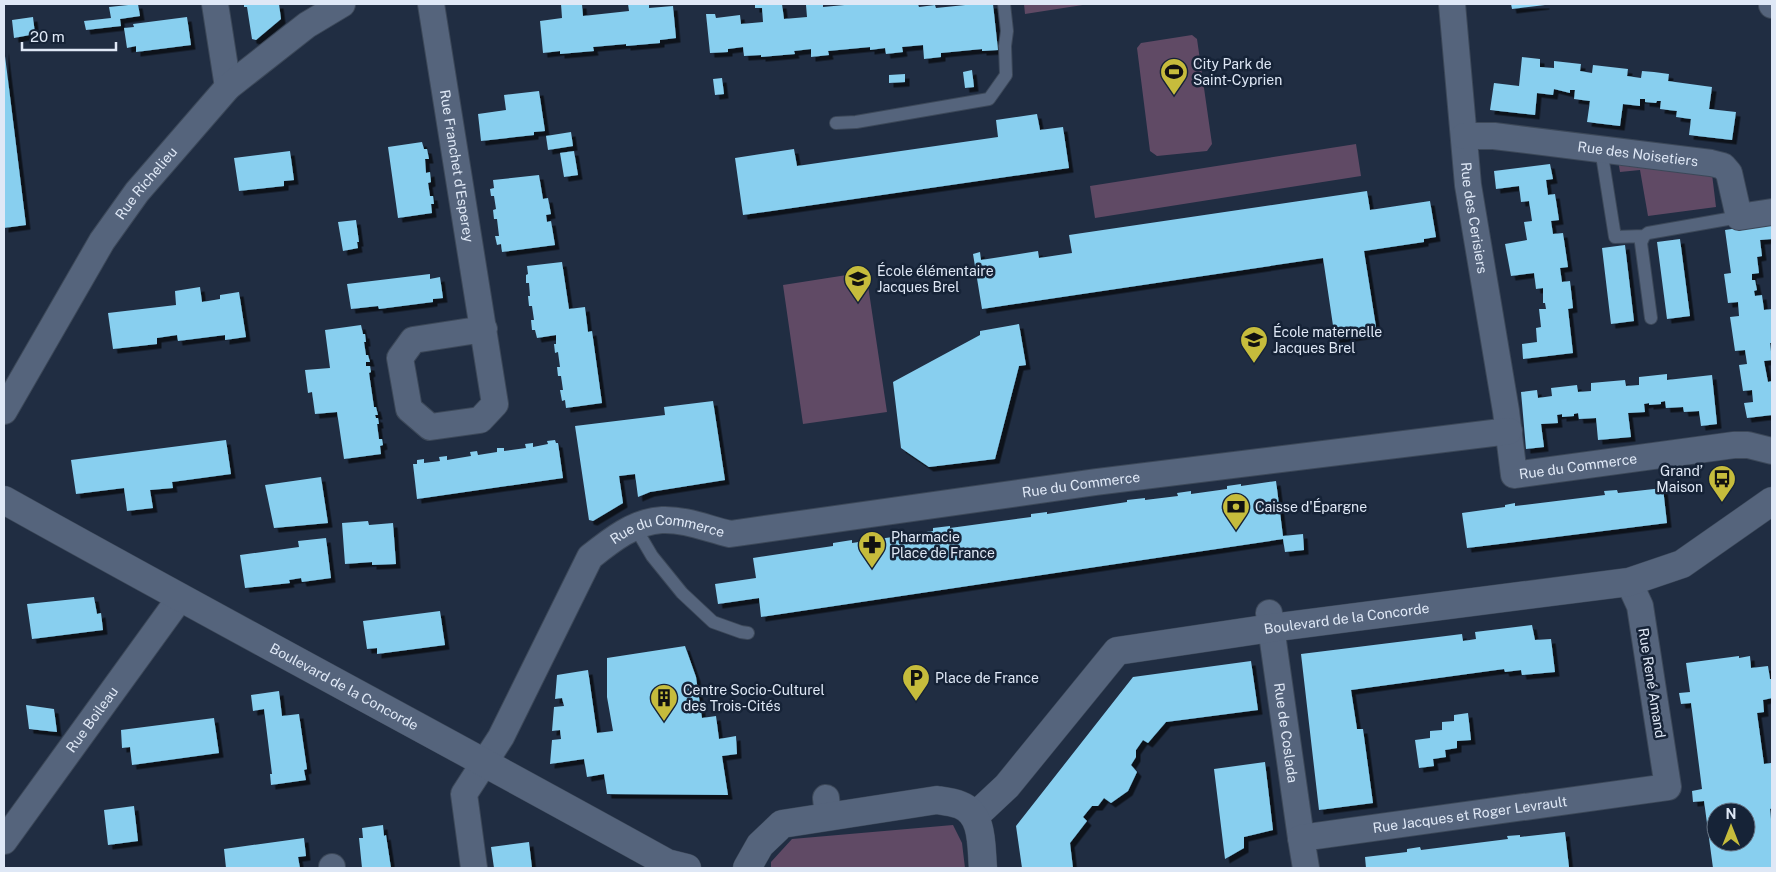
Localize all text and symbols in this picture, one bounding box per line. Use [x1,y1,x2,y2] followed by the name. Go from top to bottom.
[22,20,116,52] scale bar
[30,28,65,45] text: 20 m
[1193,56,1282,88] place label: City Park de Saint-Cyprien
[1159,57,1189,96] sports icon: City Park de Saint-Cyprien
[437,88,477,244] street label: Rue Franchet d'Esperey
[1577,138,1699,169] street label: Rue des Noisetiers
[112,144,180,223] street label: Rue Richelieu
[1458,161,1491,275] street label: Rue des Cerisiers
[877,262,994,295] place label: École élémentaire Jacques Brel
[843,264,873,303] school or university icon: École élémentaire Jacques Brel
[1273,323,1382,356] place label: École maternelle Jacques Brel
[1239,325,1269,364] school or university icon: École maternelle Jacques Brel
[1518,450,1638,482] street label: Rue du Commerce
[1656,463,1703,495] place label: Grand’ Maison
[1707,464,1737,503] bus stop icon: Grand’ Maison
[1021,469,1141,500] street label: Rue du Commerce
[1221,492,1251,531] bank icon: Caisse d'Épargne
[1255,498,1367,515] place label: Caisse d'Épargne
[607,512,727,547] street label: Rue du Commerce
[891,529,995,561] place label: Pharmacie Place de France
[857,530,887,569] pharmacy icon: Pharmacie Place de France
[1263,600,1430,637] street label: Boulevard de la Concorde
[1635,627,1669,739] street label: Rue René Amand
[267,640,421,733] street label: Boulevard de la Concorde
[901,663,931,702] parking icon: Place de France
[935,670,1039,686] place label: Place de France
[683,682,825,714] place label: Centre Socio-Culturel des Trois-Cités
[1271,682,1301,784] street label: Rue de Coslada
[649,683,679,722] building icon: Centre Socio-Culturel des Trois-Cités
[63,684,121,756] street label: Rue Boileau
[1372,793,1568,836] street label: Rue Jacques et Roger Levrault
[1706,802,1756,852] north arrow
[1726,806,1736,822] text: N

